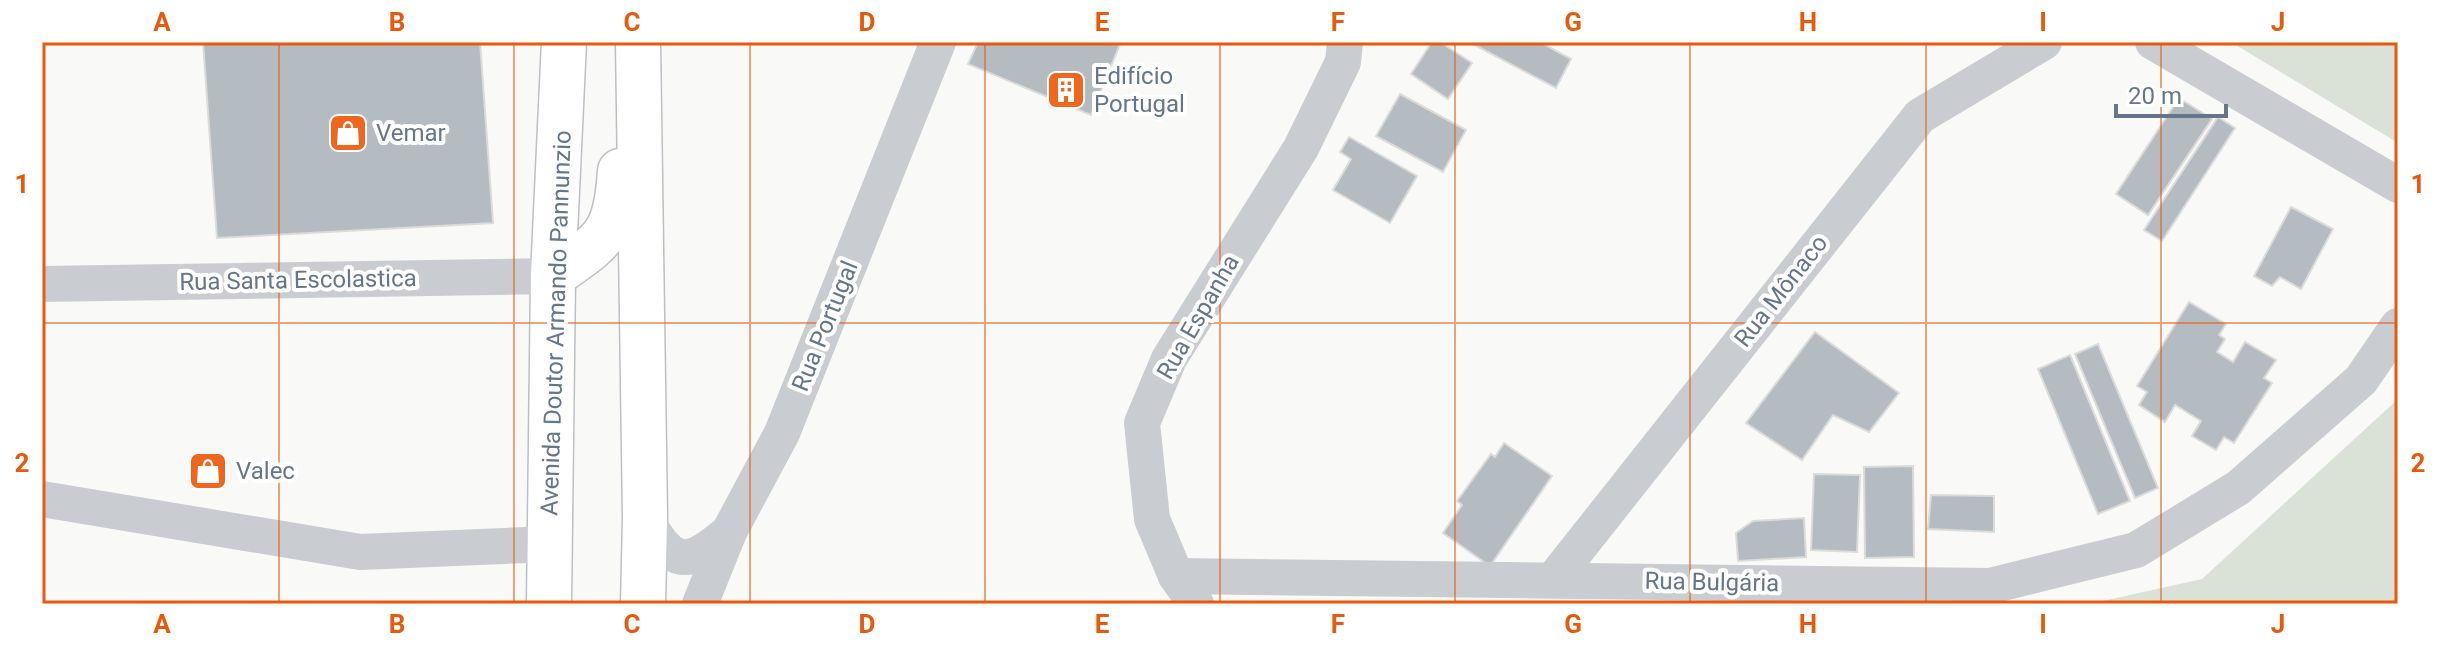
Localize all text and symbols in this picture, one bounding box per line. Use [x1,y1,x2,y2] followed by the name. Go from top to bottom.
[153,7,171,37] text: A
[389,7,405,37] text: B
[623,7,641,37] text: C
[859,7,875,37] text: D
[1095,7,1110,37] text: E
[1331,7,1345,37] text: F
[1564,7,1582,37] text: G
[1799,7,1817,37] text: H
[2039,7,2047,37] text: I
[2271,7,2285,37] text: J
[1094,62,1185,118] place label: Edifício Portugal
[2116,68,2226,118] scale bar
[1045,69,1087,111] building icon: Edifício Portugal
[2128,82,2182,110] text: 20 m
[327,112,369,154] shop icon: Vemar
[376,119,446,147] place label: Vemar
[535,130,577,516] street label: Avenida Doutor Armando Pannunzio
[15,169,29,199] text: 1
[2411,169,2425,199] text: 1
[1729,229,1833,353] street label: Rua Mônaco
[1151,250,1245,384] street label: Rua Espanha
[786,257,864,395] street label: Rua Portugal
[179,264,417,296] street label: Rua Santa Escolastica
[15,448,29,478] text: 2
[2411,448,2425,478] text: 2
[187,450,229,492] shop icon: Valec
[236,457,295,485] place label: Valec
[1644,567,1780,597] street label: Rua Bulgária
[153,609,171,639] text: A
[389,609,405,639] text: B
[623,609,641,639] text: C
[859,609,875,639] text: D
[1095,609,1110,639] text: E
[1331,609,1345,639] text: F
[1564,609,1582,639] text: G
[1799,609,1817,639] text: H
[2039,609,2047,639] text: I
[2271,609,2285,639] text: J

